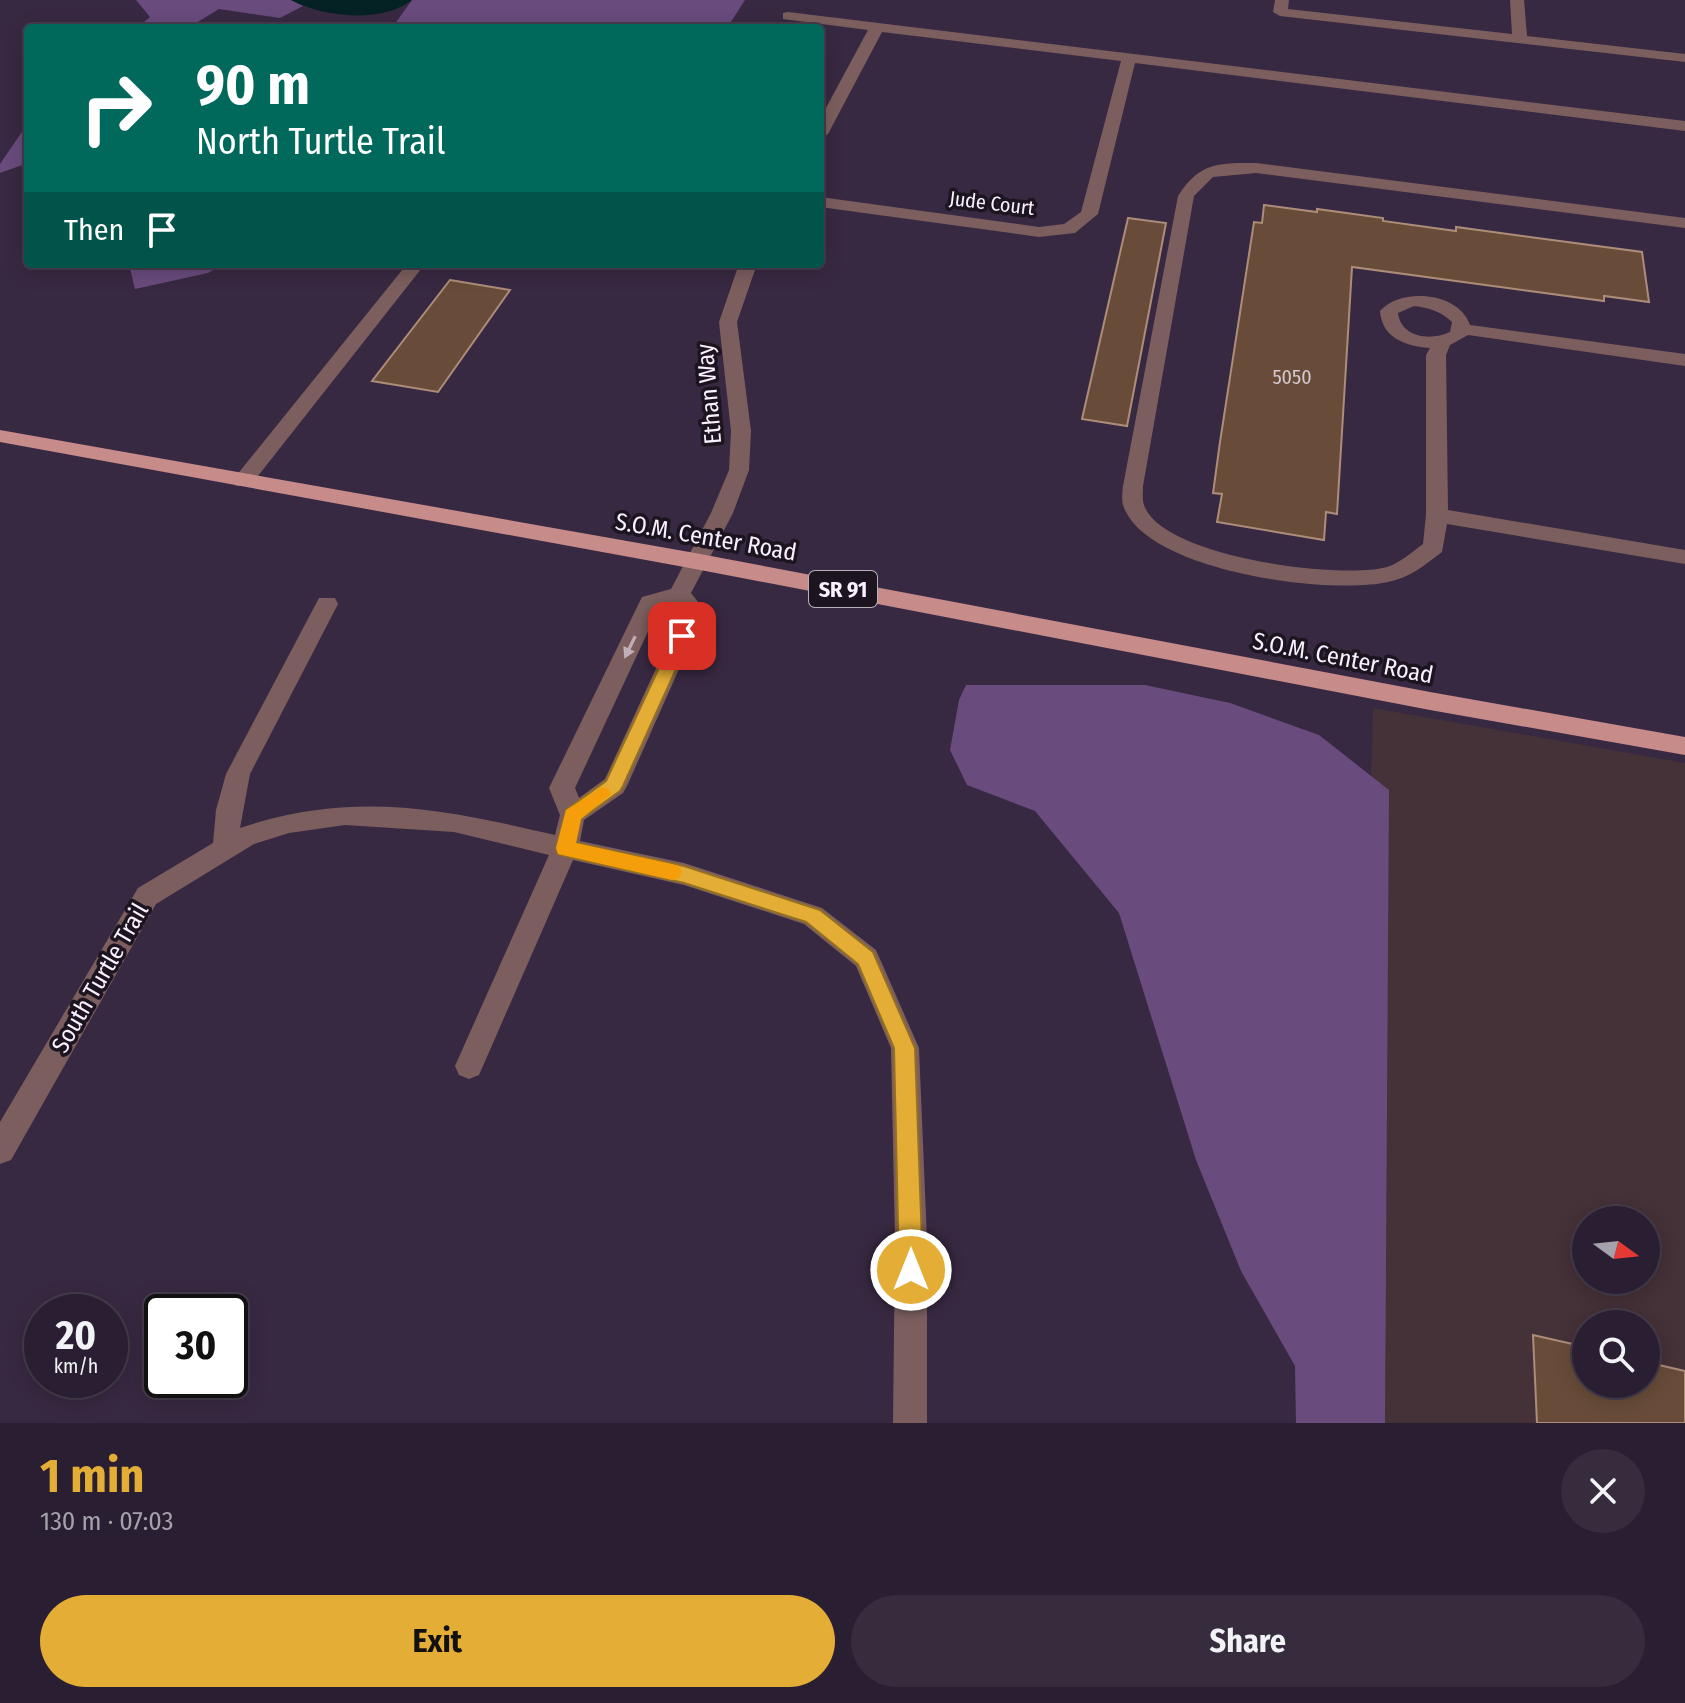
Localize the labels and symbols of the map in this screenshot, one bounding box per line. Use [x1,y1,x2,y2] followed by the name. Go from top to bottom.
[948,186,1036,220] street label: Jude Court
[691,342,727,445] street label: Ethan Way
[1272,365,1312,389] house number: 5050
[613,507,799,567] street label: S.O.M. Center Road
[809,571,877,607] road number: SR 91
[648,602,716,670] pin
[1250,627,1436,689] street label: S.O.M. Center Road
[623,635,637,658] one-way arrow
[46,898,154,1058] street label: South Turtle Trail
[1572,1206,1660,1294] north arrow
[869,1228,953,1312] position arrow
[144,1294,248,1398] speed limit sign: 30

